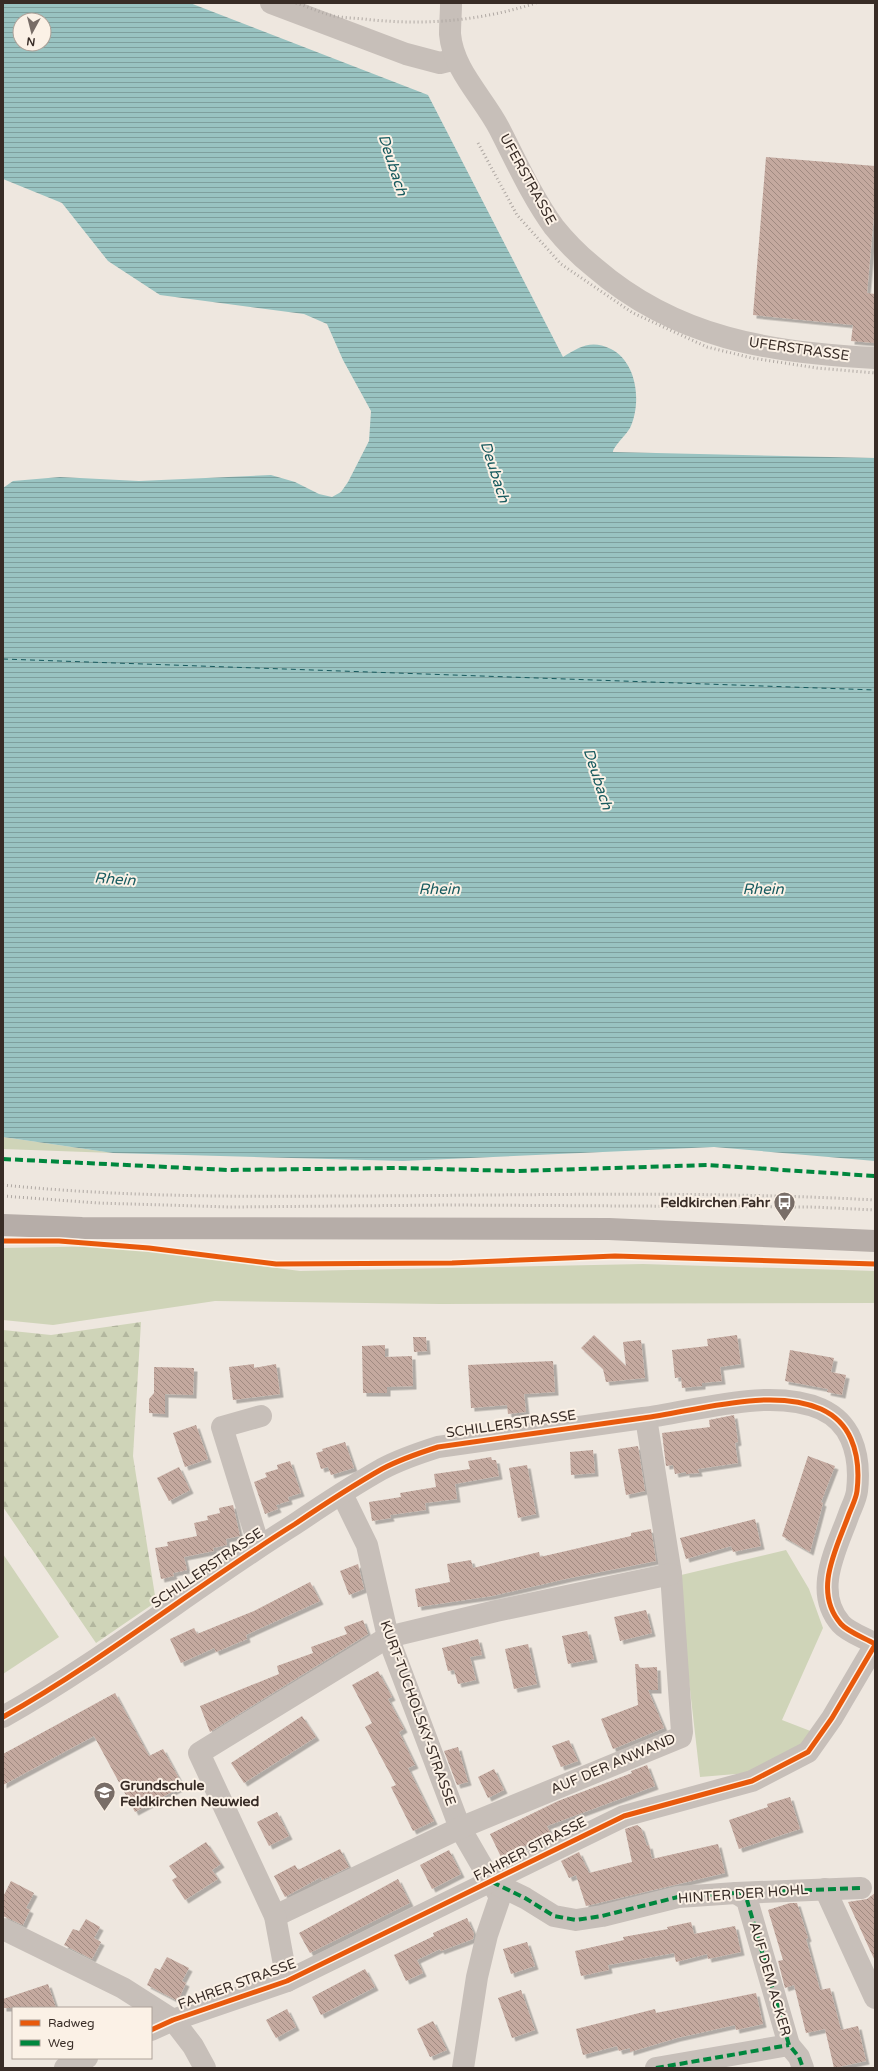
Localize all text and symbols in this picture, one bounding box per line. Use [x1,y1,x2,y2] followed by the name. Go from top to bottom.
[12,12,52,52] north arrow
[26,34,36,48] text: N
[496,131,560,227] street label: UFERSTRASSE
[375,132,412,199] water label: Deubach
[748,334,850,364] street label: UFERSTRASSE
[477,439,514,506] water label: Deubach
[580,746,617,813] water label: Deubach
[94,869,137,889] water label: Rhein
[418,880,460,898] water label: Rhein
[742,880,784,898] water label: Rhein
[772,1189,798,1222] bus stop icon: Feldkirchen Fahr
[660,1194,771,1211] place label: Feldkirchen Fahr
[445,1406,577,1442] street label: SCHILLERSTRASSE
[148,1524,266,1612] street label: SCHILLERSTRASSE
[376,1618,460,1808] street label: KURT-TUCHOLSKY-STRASSE
[548,1730,678,1798] street label: AUF DER ANWAND
[120,1777,260,1810] place label: Grundschule Feldkirchen Neuwied
[92,1780,118,1813] school or university icon: Grundschule Feldkirchen Neuwied
[471,1813,589,1885] street label: FAHRER STRASSE
[677,1881,809,1907] street label: HINTER DER HOHL
[746,1920,794,2038] street label: AUF DEM ACKER
[176,1955,298,2013] street label: FAHRER STRASSE
[12,2007,152,2059] legend
[48,2016,95,2030] text: Radweg
[48,2036,74,2050] text: Weg

